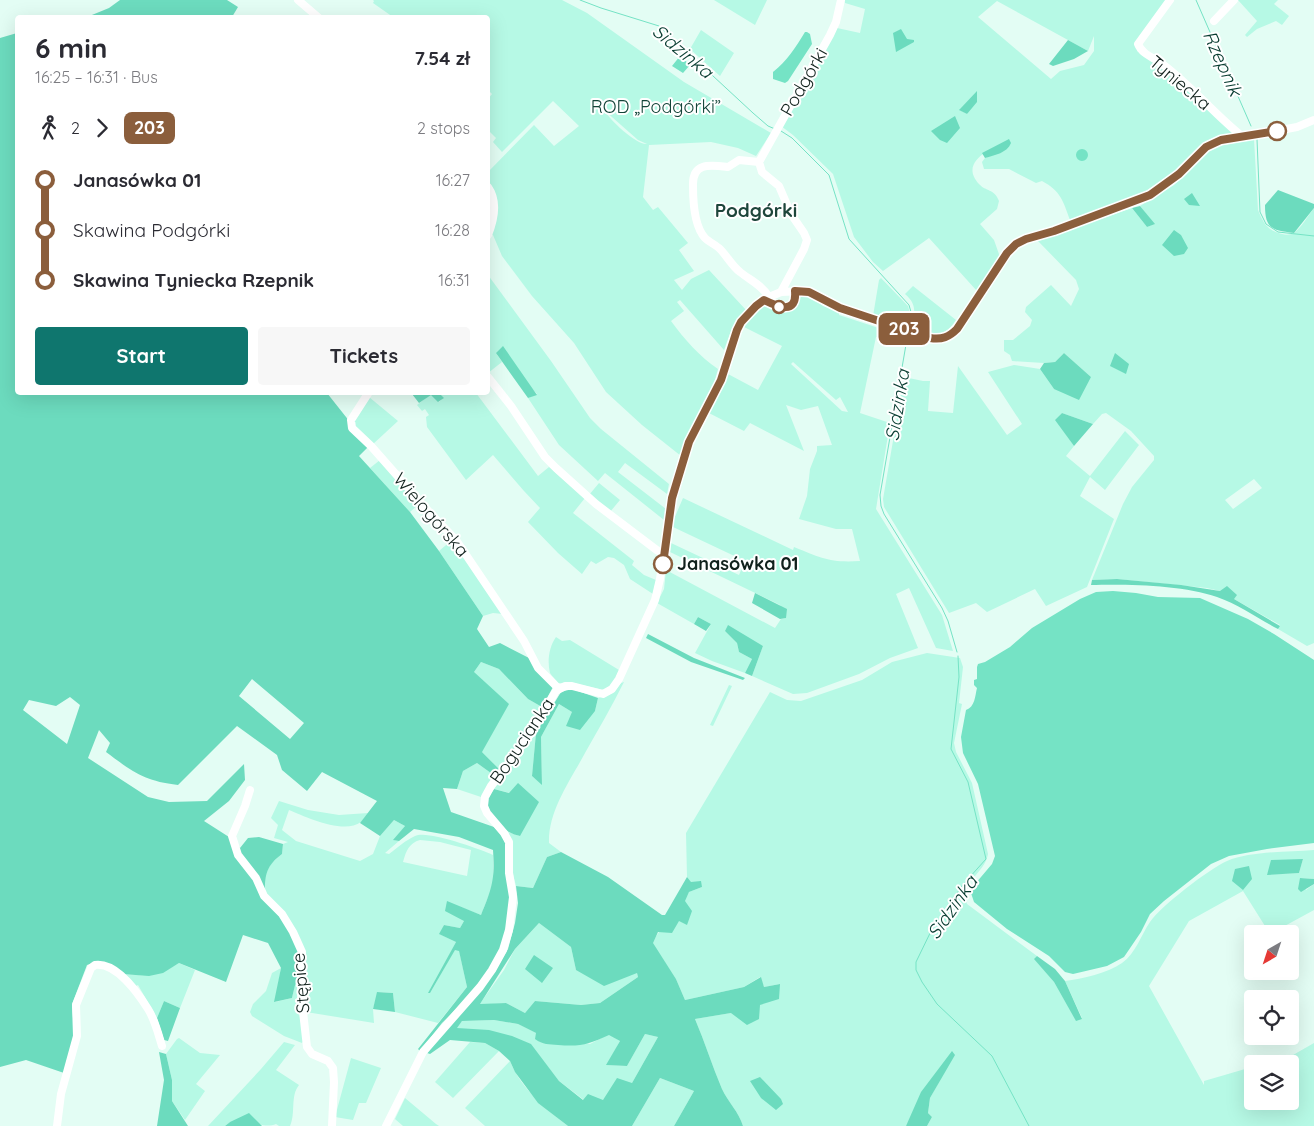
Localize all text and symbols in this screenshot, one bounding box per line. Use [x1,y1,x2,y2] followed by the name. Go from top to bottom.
[648,19,719,84] water label: Sidzinka
[1198,27,1249,101] water label: Rzepnik
[35,30,107,65] text: 6 min
[775,44,832,120] street label: Podgórki
[414,46,470,70] text: 7.54 zł
[1145,50,1216,115] street label: Tyniecka
[35,67,158,87] text: 16:25 – 16:31 · Bus
[591,95,721,118] park label: ROD „Podgórki”
[35,114,63,142] icon: walk
[88,114,116,142] icon: forward
[134,116,165,139] text: 203
[71,118,80,138] text: 2
[417,118,470,138] text: 2 stops
[1267,121,1287,141] unlabelled marker
[73,168,201,192] text: Janasówka 01
[436,170,470,190] text: 16:27
[715,198,797,222] district label: Podgórki
[73,218,230,242] text: Skawina Podgórki
[435,220,470,240] text: 16:28
[73,268,314,292] text: Skawina Tyniecka Rzepnik
[438,270,470,290] text: 16:31
[772,300,786,314] unlabelled marker
[875,313,933,345] line badge: 203
[889,317,919,340] text: 203
[35,327,248,385] button: Start
[258,327,470,385] button: Tickets
[880,366,915,442] water label: Sidzinka
[389,468,474,562] street label: Wielogórska
[677,552,799,575] place label: Janasówka 01
[653,554,673,574] marker: Janasówka 01
[484,693,559,788] street label: Bogucianka
[922,869,983,943] water label: Sidzinka
[1244,925,1299,980] north arrow
[1244,925,1299,1110] map controls
[286,952,315,1014] street label: Stępice
[1244,990,1299,1045] button: locate
[1244,1055,1299,1110] button: layers

